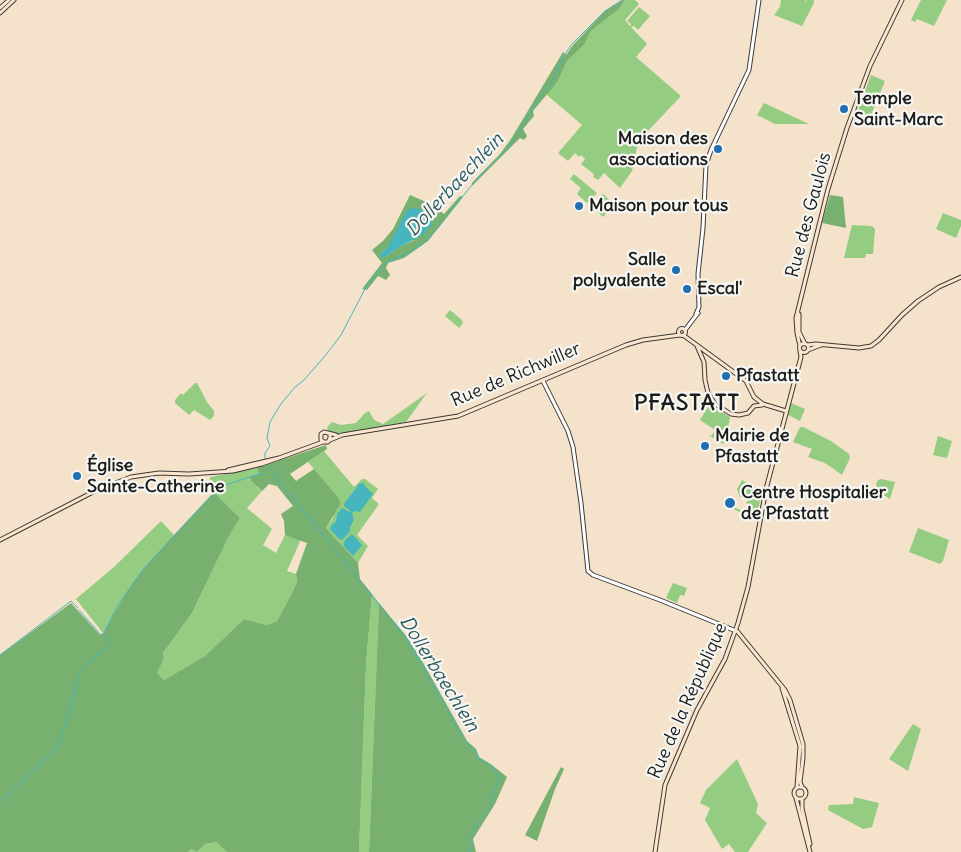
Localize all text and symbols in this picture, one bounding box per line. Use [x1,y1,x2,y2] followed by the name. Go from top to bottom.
[854,88,943,130] place label: Temple Saint-Marc
[838,103,850,115] marker: Temple Saint-Marc
[609,128,708,170] place label: Maison des associations
[401,129,509,241] water label: Dollerbaechlein
[712,143,724,155] marker: Maison des associations
[782,150,836,280] street label: Rue des Gaulois
[589,195,728,217] place label: Maison pour tous
[573,200,585,212] marker: Maison pour tous
[573,249,666,292] place label: Salle polyvalente
[670,264,682,276] marker: Salle polyvalente
[697,278,743,300] place label: Escal'
[681,283,693,295] marker: Escal'
[448,338,584,412] street label: Rue de Richwiller
[736,365,799,387] place label: Pfastatt
[720,370,732,382] marker: Pfastatt
[633,391,741,417] district label: PFASTATT
[715,425,789,468] place label: Mairie de Pfastatt
[699,440,711,452] marker: Mairie de Pfastatt
[87,455,224,498] place label: Église Sainte-Catherine
[71,470,83,482] marker: Église Sainte-Catherine
[741,482,886,524] place label: Centre Hospitalier de Pfastatt
[723,496,737,510] marker: Centre Hospitalier de Pfastatt
[394,612,484,736] water label: Dollerbaechlein
[644,620,732,782] street label: Rue de la République

